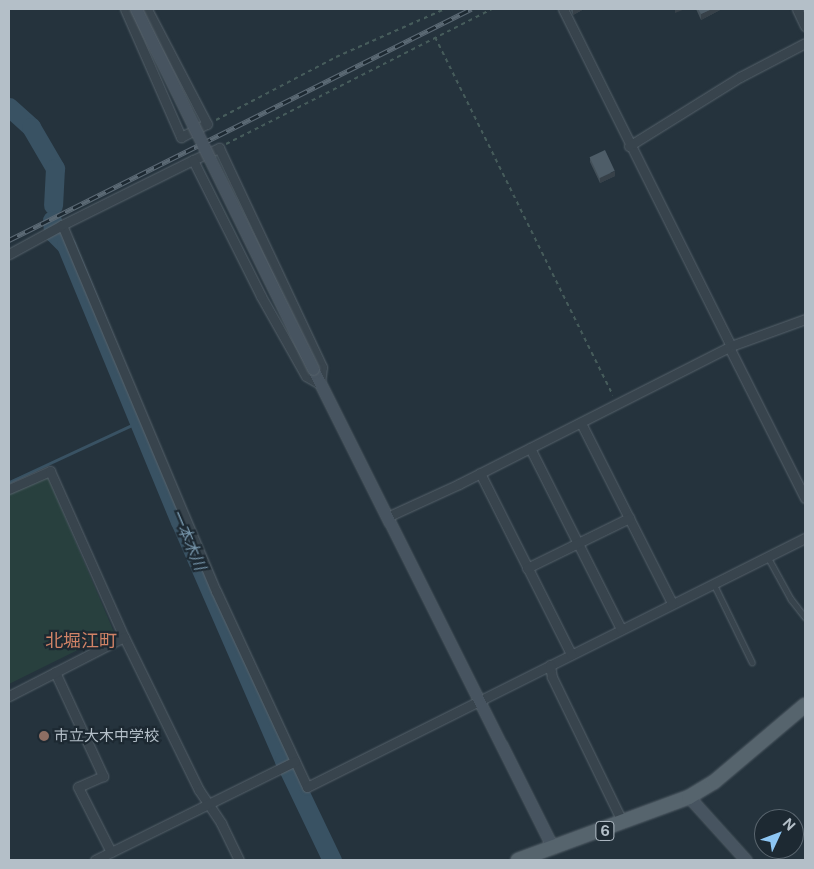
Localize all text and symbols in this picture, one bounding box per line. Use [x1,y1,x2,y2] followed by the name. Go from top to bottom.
[167,507,209,573] water label: 一本木川
[45,630,117,652] district label: 北堀江町
[54,727,159,745] place label: 市立大木中学校
[38,730,50,742] marker: 市立大木中学校
[754,809,804,859] north arrow
[780,815,799,834] text: N
[595,819,615,842] road number: 6

